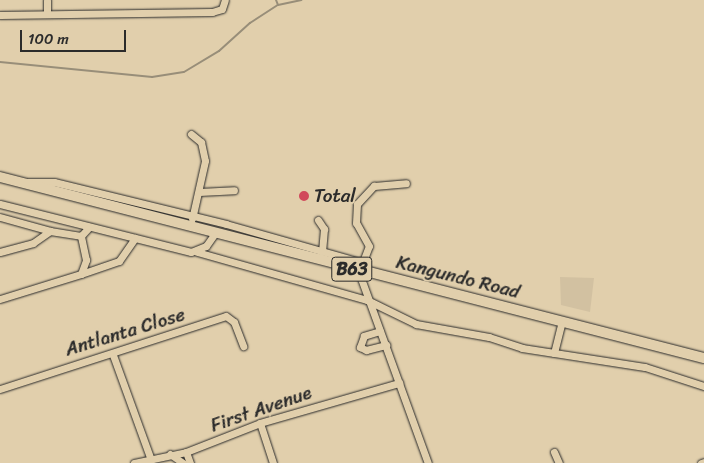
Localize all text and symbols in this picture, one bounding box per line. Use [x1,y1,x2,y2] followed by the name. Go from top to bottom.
[22,20,129,52] scale bar
[28,26,69,52] text: 100 m
[314,185,356,207] place label: Total
[298,190,310,202] marker: Total
[394,251,522,303] street label: Kangundo Road
[331,253,373,284] road number: B63
[62,303,188,361] street label: Antlanta Close
[207,381,315,437] street label: First Avenue

